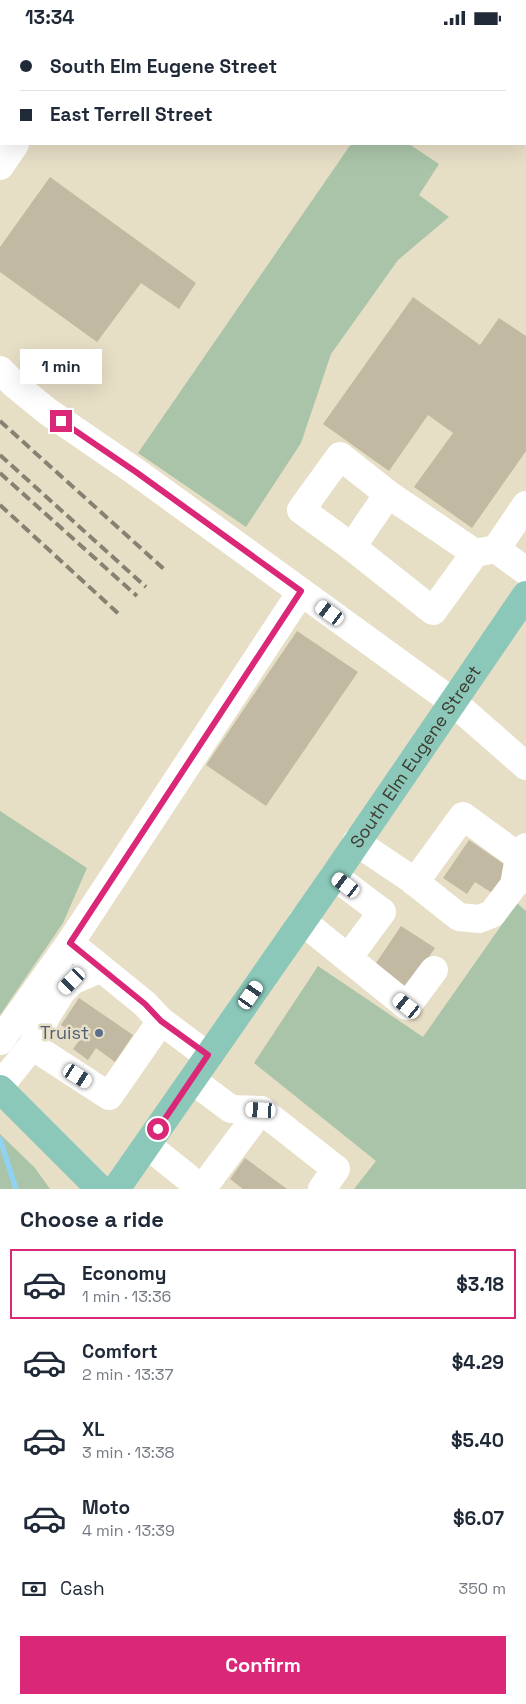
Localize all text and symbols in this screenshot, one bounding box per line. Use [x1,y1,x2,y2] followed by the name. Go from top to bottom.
[25,5,74,30] text: 13:34
[50,54,277,79] text: South Elm Eugene Street
[50,102,213,127] text: East Terrell Street
[20,349,102,383] callout: 1 min
[41,356,81,377] text: 1 min
[50,410,72,432] route end
[313,598,346,628] car
[345,660,486,852] street label: South Elm Eugene Street
[329,870,362,900] car
[56,965,87,997] car
[236,978,265,1012] car
[390,991,423,1021] car
[40,1021,89,1044] place label: Truist
[93,1027,105,1039] marker: Truist
[61,1062,94,1090] car
[245,1102,276,1118] car
[147,1118,169,1140] route start
[20,1205,164,1233] text: Choose a ride
[82,1261,166,1286] text: Economy
[22,1262,67,1307] icon: car
[456,1272,504,1297] text: $3.18
[82,1286,171,1307] text: 1 min · 13:36
[82,1339,158,1364] text: Comfort
[22,1340,67,1385] icon: car
[452,1350,504,1375] text: $4.29
[82,1364,174,1385] text: 2 min · 13:37
[82,1417,105,1442] text: XL
[22,1418,67,1463] icon: car
[451,1428,504,1453] text: $5.40
[82,1442,175,1463] text: 3 min · 13:38
[82,1495,130,1520] text: Moto
[22,1496,67,1541] icon: car
[453,1506,504,1531] text: $6.07
[82,1520,175,1541] text: 4 min · 13:39
[20,1575,48,1603] icon: cash
[60,1576,105,1601] text: Cash
[459,1578,506,1599] text: 350 m
[20,1636,506,1694] button: Confirm

